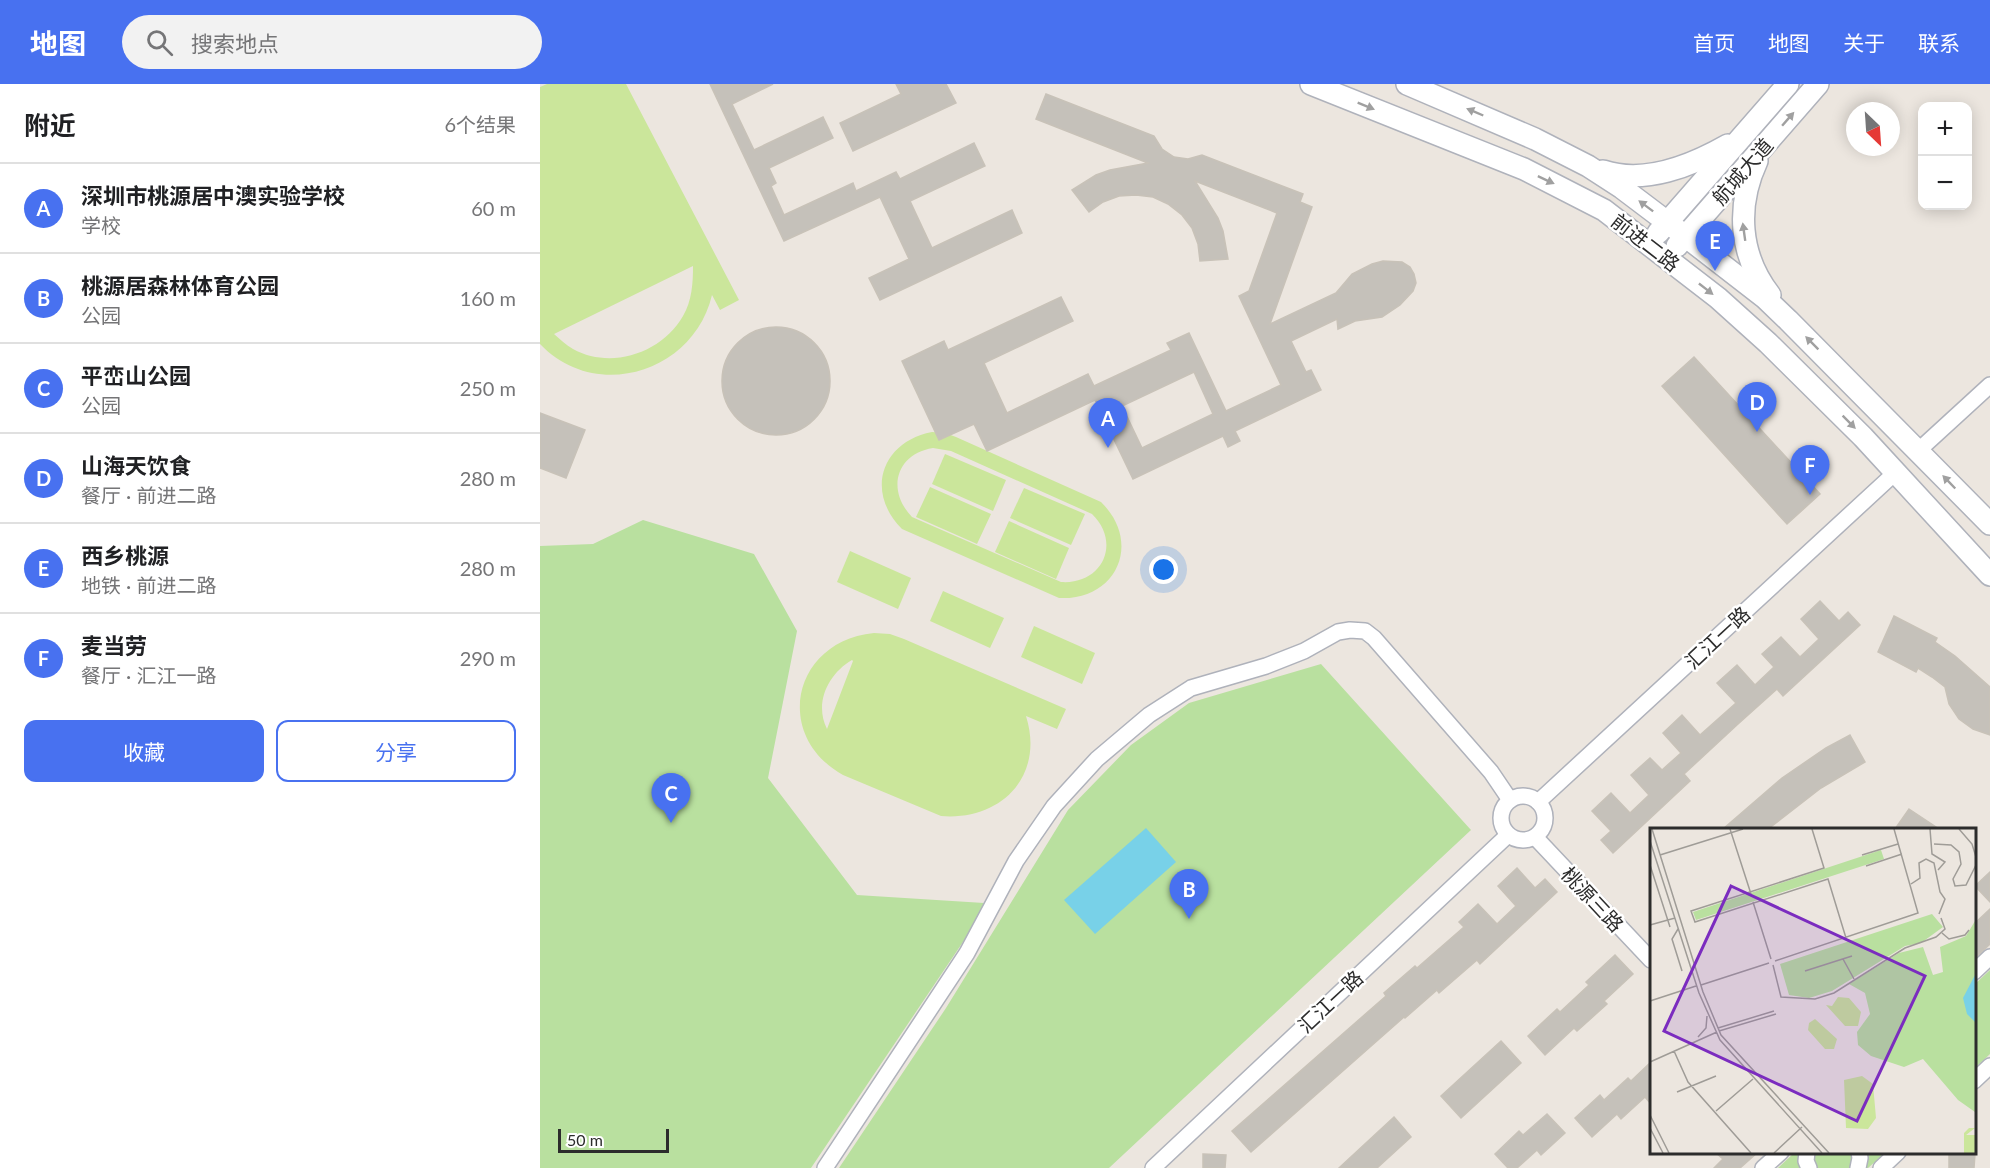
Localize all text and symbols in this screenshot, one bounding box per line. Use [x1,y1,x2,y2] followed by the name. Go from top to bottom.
[122,15,542,69] search box
[30,26,86,60] text: 地图
[143,26,176,59] icon: search
[191,30,279,57] text: 搜索地点
[1693,30,1735,55] text: 首页
[1768,30,1810,55] text: 地图
[1843,30,1885,55] text: 关于
[1918,30,1960,55] text: 联系
[1357,101,1375,111] one-way arrow
[1846,102,1900,156] north arrow
[1918,102,1972,210] map controls
[1918,102,1972,156] button: +
[1466,107,1484,117] one-way arrow
[24,109,76,141] text: 附近
[444,112,516,136] text: 6个结果
[1781,112,1794,127] one-way arrow
[1707,133,1777,209] street label: 航城大道
[1918,156,1972,210] button: −
[1537,175,1554,184] one-way arrow
[81,182,345,209] text: 深圳市桃源居中澳实验学校
[37,196,50,220] text: A
[471,196,516,220] text: 60 m
[1638,200,1653,212] one-way arrow
[1607,208,1685,276] street label: 前进二路
[81,213,121,237] text: 学校
[1696,222,1734,271] pin: E
[1739,222,1748,241] one-way arrow
[81,272,279,299] text: 桃源居森林体育公园
[1699,283,1714,295] one-way arrow
[37,286,50,310] text: B
[460,286,516,310] text: 160 m
[81,303,121,327] text: 公园
[1806,337,1820,351] one-way arrow
[81,362,191,389] text: 平峦山公园
[37,376,50,400] text: C
[460,376,516,400] text: 250 m
[1738,382,1776,432] pin: D
[81,393,121,417] text: 公园
[1088,398,1128,448] pin: A
[1841,415,1855,429] one-way arrow
[1790,446,1830,495] pin: F
[81,452,191,479] text: 山海天饮食
[36,466,51,490] text: D
[460,466,516,490] text: 280 m
[1943,475,1957,489] one-way arrow
[81,483,216,507] text: 餐厅 · 前进二路
[81,542,169,569] text: 西乡桃源
[1149,555,1178,584] your location
[38,556,49,580] text: E
[460,556,516,580] text: 280 m
[81,573,216,597] text: 地铁 · 前进二路
[1680,601,1754,673] street label: 汇江一路
[81,632,147,659] text: 麦当劳
[38,646,49,670] text: F
[460,646,516,670] text: 290 m
[81,663,216,687] text: 餐厅 · 汇江一路
[24,720,264,782] button: 收藏
[276,720,516,782] button: 分享
[652,774,690,823] pin: C
[1650,828,1975,1153] inset map
[1557,862,1629,936] street label: 桃源三路
[1170,870,1208,919] pin: B
[1293,965,1367,1037] street label: 汇江一路
[558,1126,669,1154] scale bar
[567,1130,603,1149] text: 50 m

